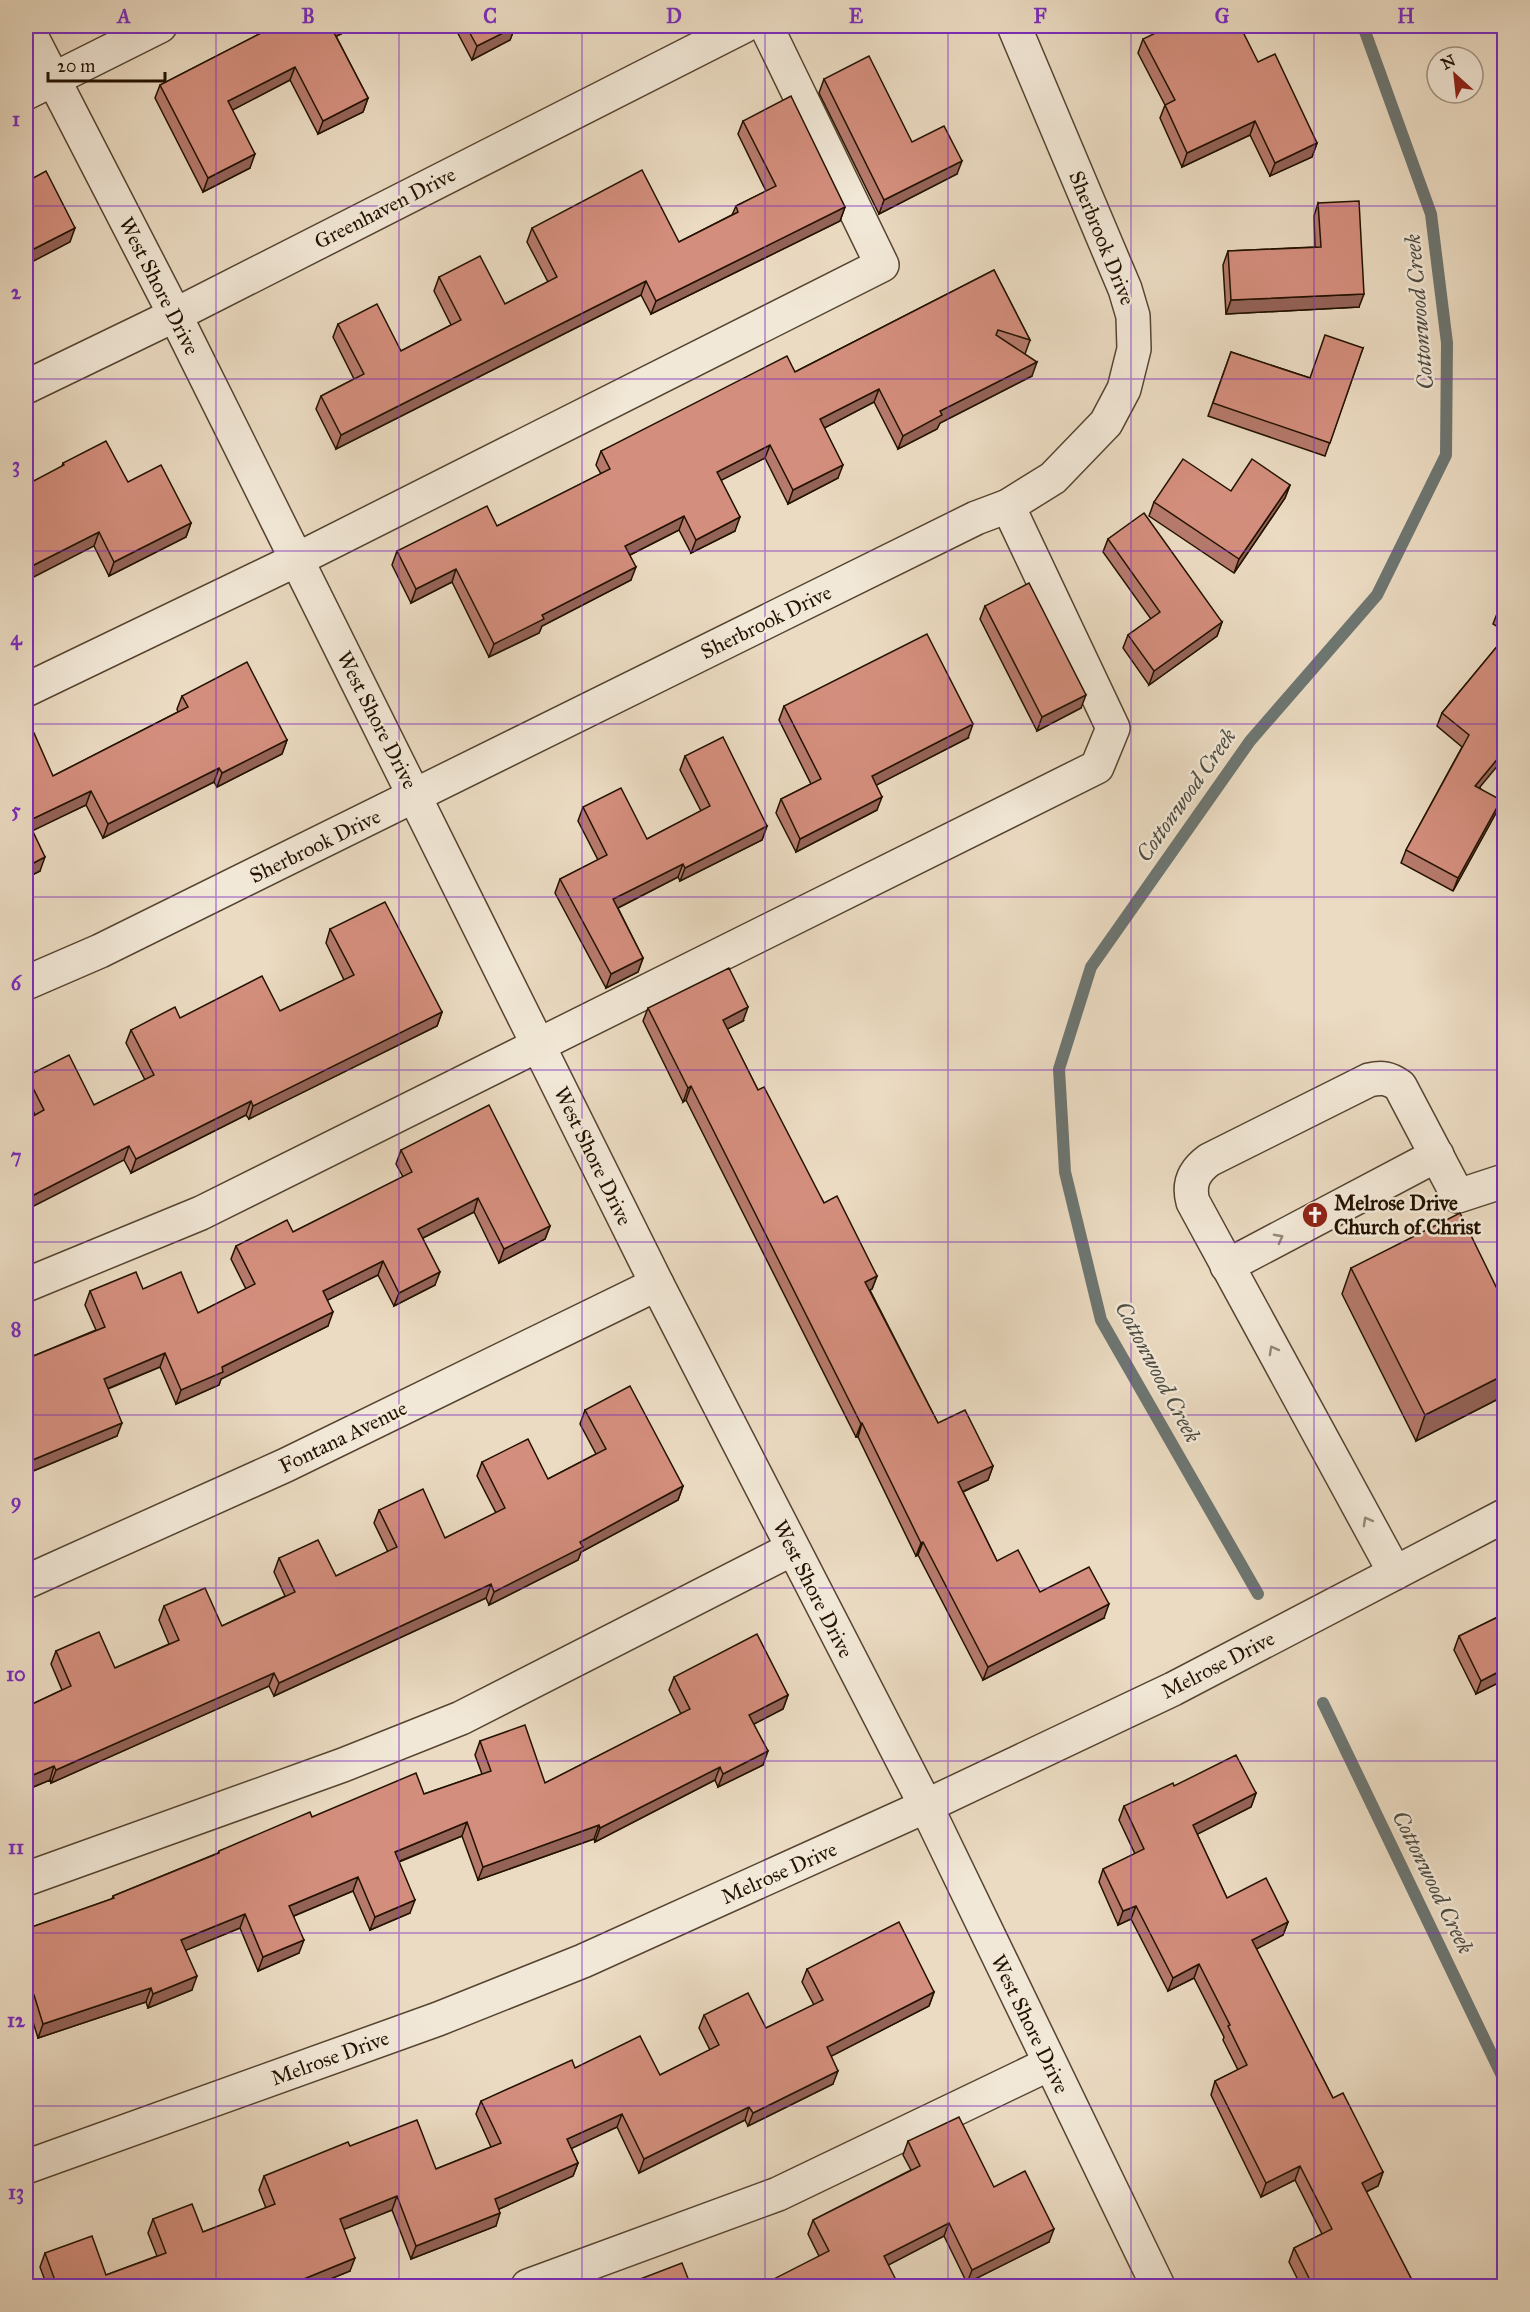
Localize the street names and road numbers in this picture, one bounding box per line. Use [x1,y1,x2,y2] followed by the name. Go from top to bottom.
[310,161,460,255] street label: Greenhaven Drive
[1063,167,1141,309] street label: Sherbrook Drive
[113,213,205,360] street label: West Shore Drive
[696,579,836,665] street label: Sherbrook Drive
[331,647,423,794] street label: West Shore Drive
[245,803,385,889] street label: Sherbrook Drive
[548,1082,638,1230] street label: West Shore Drive
[275,1395,412,1479] street label: Fontana Avenue
[767,1516,859,1663] street label: West Shore Drive
[1157,1625,1279,1705] street label: Melrose Drive
[717,1836,841,1910] street label: Melrose Drive
[985,1950,1075,2098] street label: West Shore Drive
[267,2025,393,2091] street label: Melrose Drive

